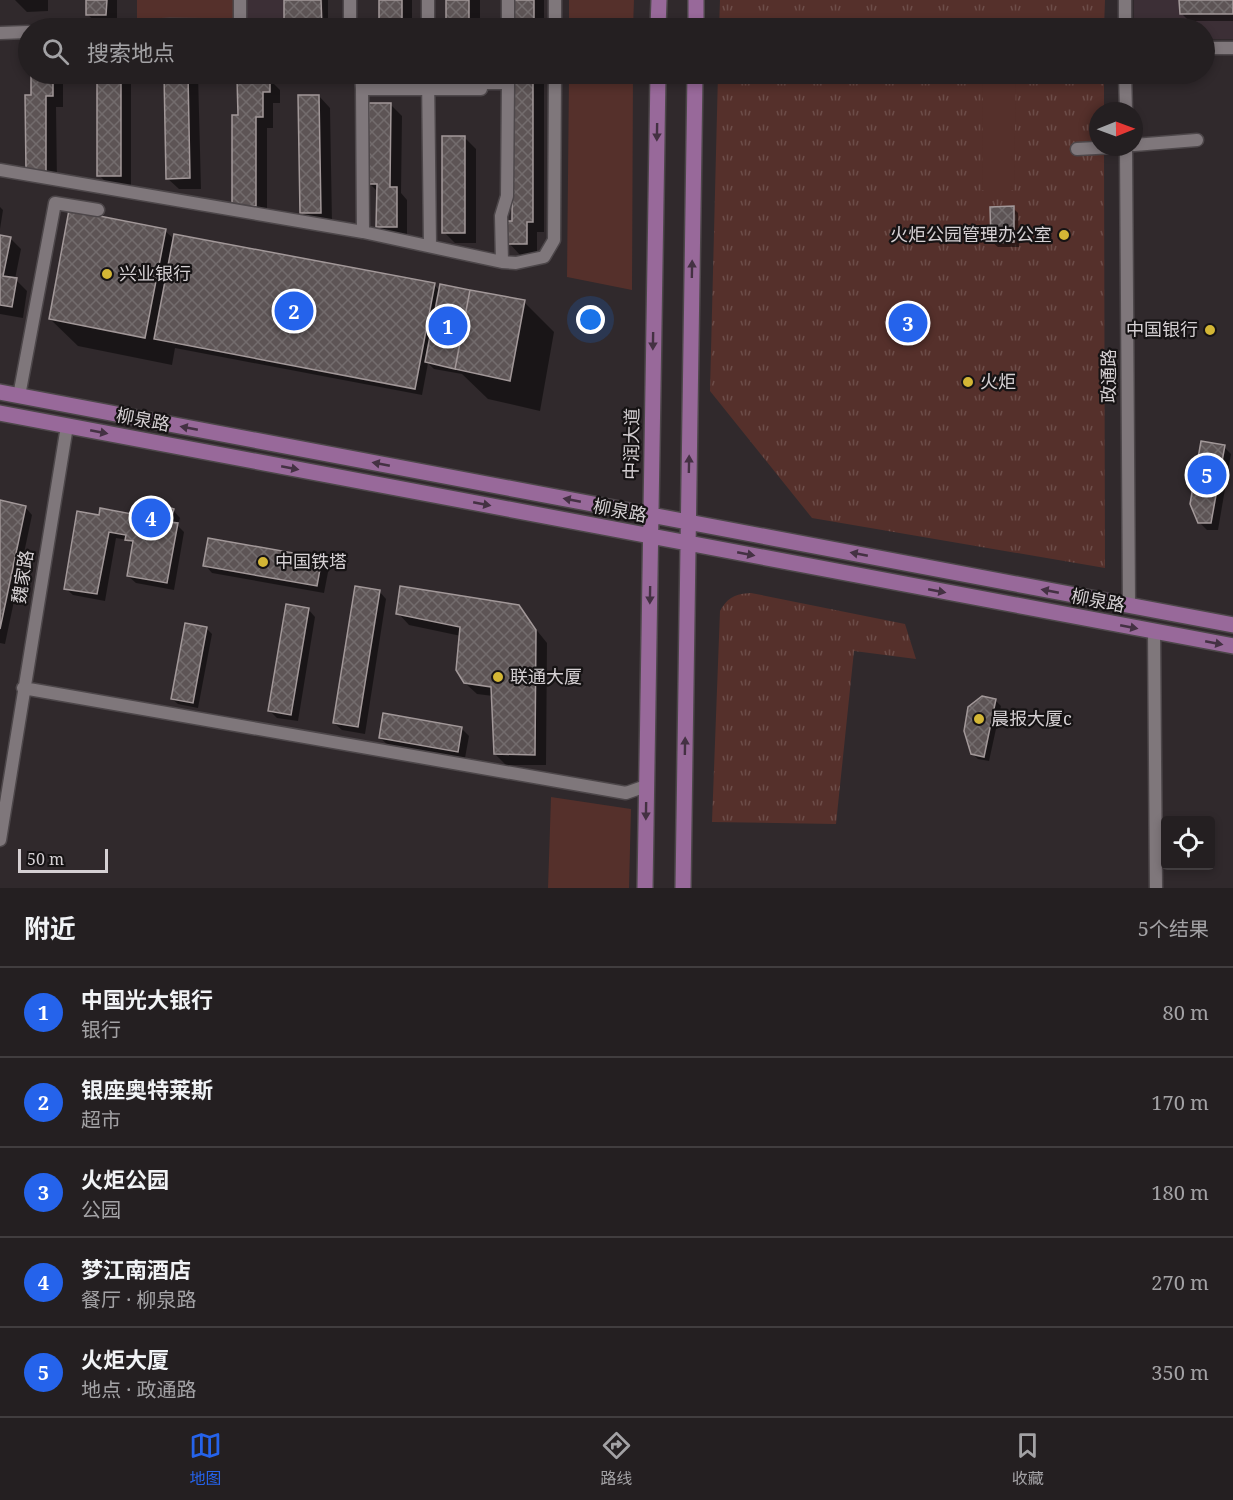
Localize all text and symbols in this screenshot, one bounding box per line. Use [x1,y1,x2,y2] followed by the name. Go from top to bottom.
[18,18,1215,84] search box
[39,35,72,68] icon: search
[87,37,175,67] text: 搜索地点
[1089,102,1143,156] north arrow
[652,122,662,141] one-way arrow
[890,222,1052,246] place label: 火炬公园管理办公室
[1057,228,1071,242] marker: 火炬公园管理办公室
[687,259,697,278] one-way arrow
[119,261,191,285] place label: 兴业银行
[100,267,114,281] marker: 兴业银行
[274,288,314,334] pin: 2
[888,300,928,346] pin: 3
[428,304,468,348] pin: 1
[576,305,605,334] your location
[1126,317,1198,341] place label: 中国银行
[1203,323,1217,337] marker: 中国银行
[648,331,658,350] one-way arrow
[1096,349,1120,403] street label: 政通路
[980,369,1016,393] place label: 火炬
[961,375,975,389] marker: 火炬
[114,402,172,436] street label: 柳泉路
[618,408,644,480] street label: 中润大道
[180,423,199,432] one-way arrow
[89,428,108,437] one-way arrow
[1188,452,1226,498] pin: 5
[684,454,694,473] one-way arrow
[371,459,390,468] one-way arrow
[281,464,300,473] one-way arrow
[591,493,649,527] street label: 柳泉路
[563,495,582,504] one-way arrow
[132,496,170,540] pin: 4
[473,500,492,509] one-way arrow
[6,548,38,605] street label: 魏家路
[275,549,347,573] place label: 中国铁塔
[849,549,868,558] one-way arrow
[736,550,755,559] one-way arrow
[256,555,270,569] marker: 中国铁塔
[1069,583,1127,617] street label: 柳泉路
[645,585,655,604] one-way arrow
[1041,586,1060,595] one-way arrow
[928,587,947,596] one-way arrow
[1120,623,1139,632] one-way arrow
[1205,639,1224,648] one-way arrow
[510,664,582,688] place label: 联通大厦
[491,670,505,684] marker: 联通大厦
[991,706,1072,730] place label: 晨报大厦c
[972,712,986,726] marker: 晨报大厦c
[680,736,690,755] one-way arrow
[641,801,651,820] one-way arrow
[1161,816,1215,870] map controls
[1161,816,1215,870] button: locate
[18,846,108,874] scale bar
[27,848,64,870] text: 50 m
[24,910,76,946] text: 附近
[1138,915,1209,942] text: 5个结果
[81,984,213,1014] text: 中国光大银行
[38,999,49,1026] text: 1
[1163,999,1209,1026] text: 80 m
[81,1016,121,1043] text: 银行
[81,1074,213,1104] text: 银座奥特莱斯
[38,1089,49,1116] text: 2
[1151,1089,1209,1116] text: 170 m
[81,1106,121,1133] text: 超市
[81,1164,169,1194] text: 火炬公园
[38,1179,49,1206] text: 3
[1151,1179,1209,1206] text: 180 m
[81,1196,121,1223] text: 公园
[81,1254,191,1284] text: 梦江南酒店
[38,1269,49,1296] text: 4
[1151,1269,1209,1296] text: 270 m
[81,1286,196,1313] text: 餐厅 · 柳泉路
[81,1344,169,1374] text: 火炬大厦
[38,1359,49,1386] text: 5
[1151,1359,1209,1386] text: 350 m
[81,1376,196,1403] text: 地点 · 政通路
[189,1429,222,1489] tab: 地图
[600,1429,633,1489] tab: 路线
[1011,1429,1044,1489] tab: 收藏

